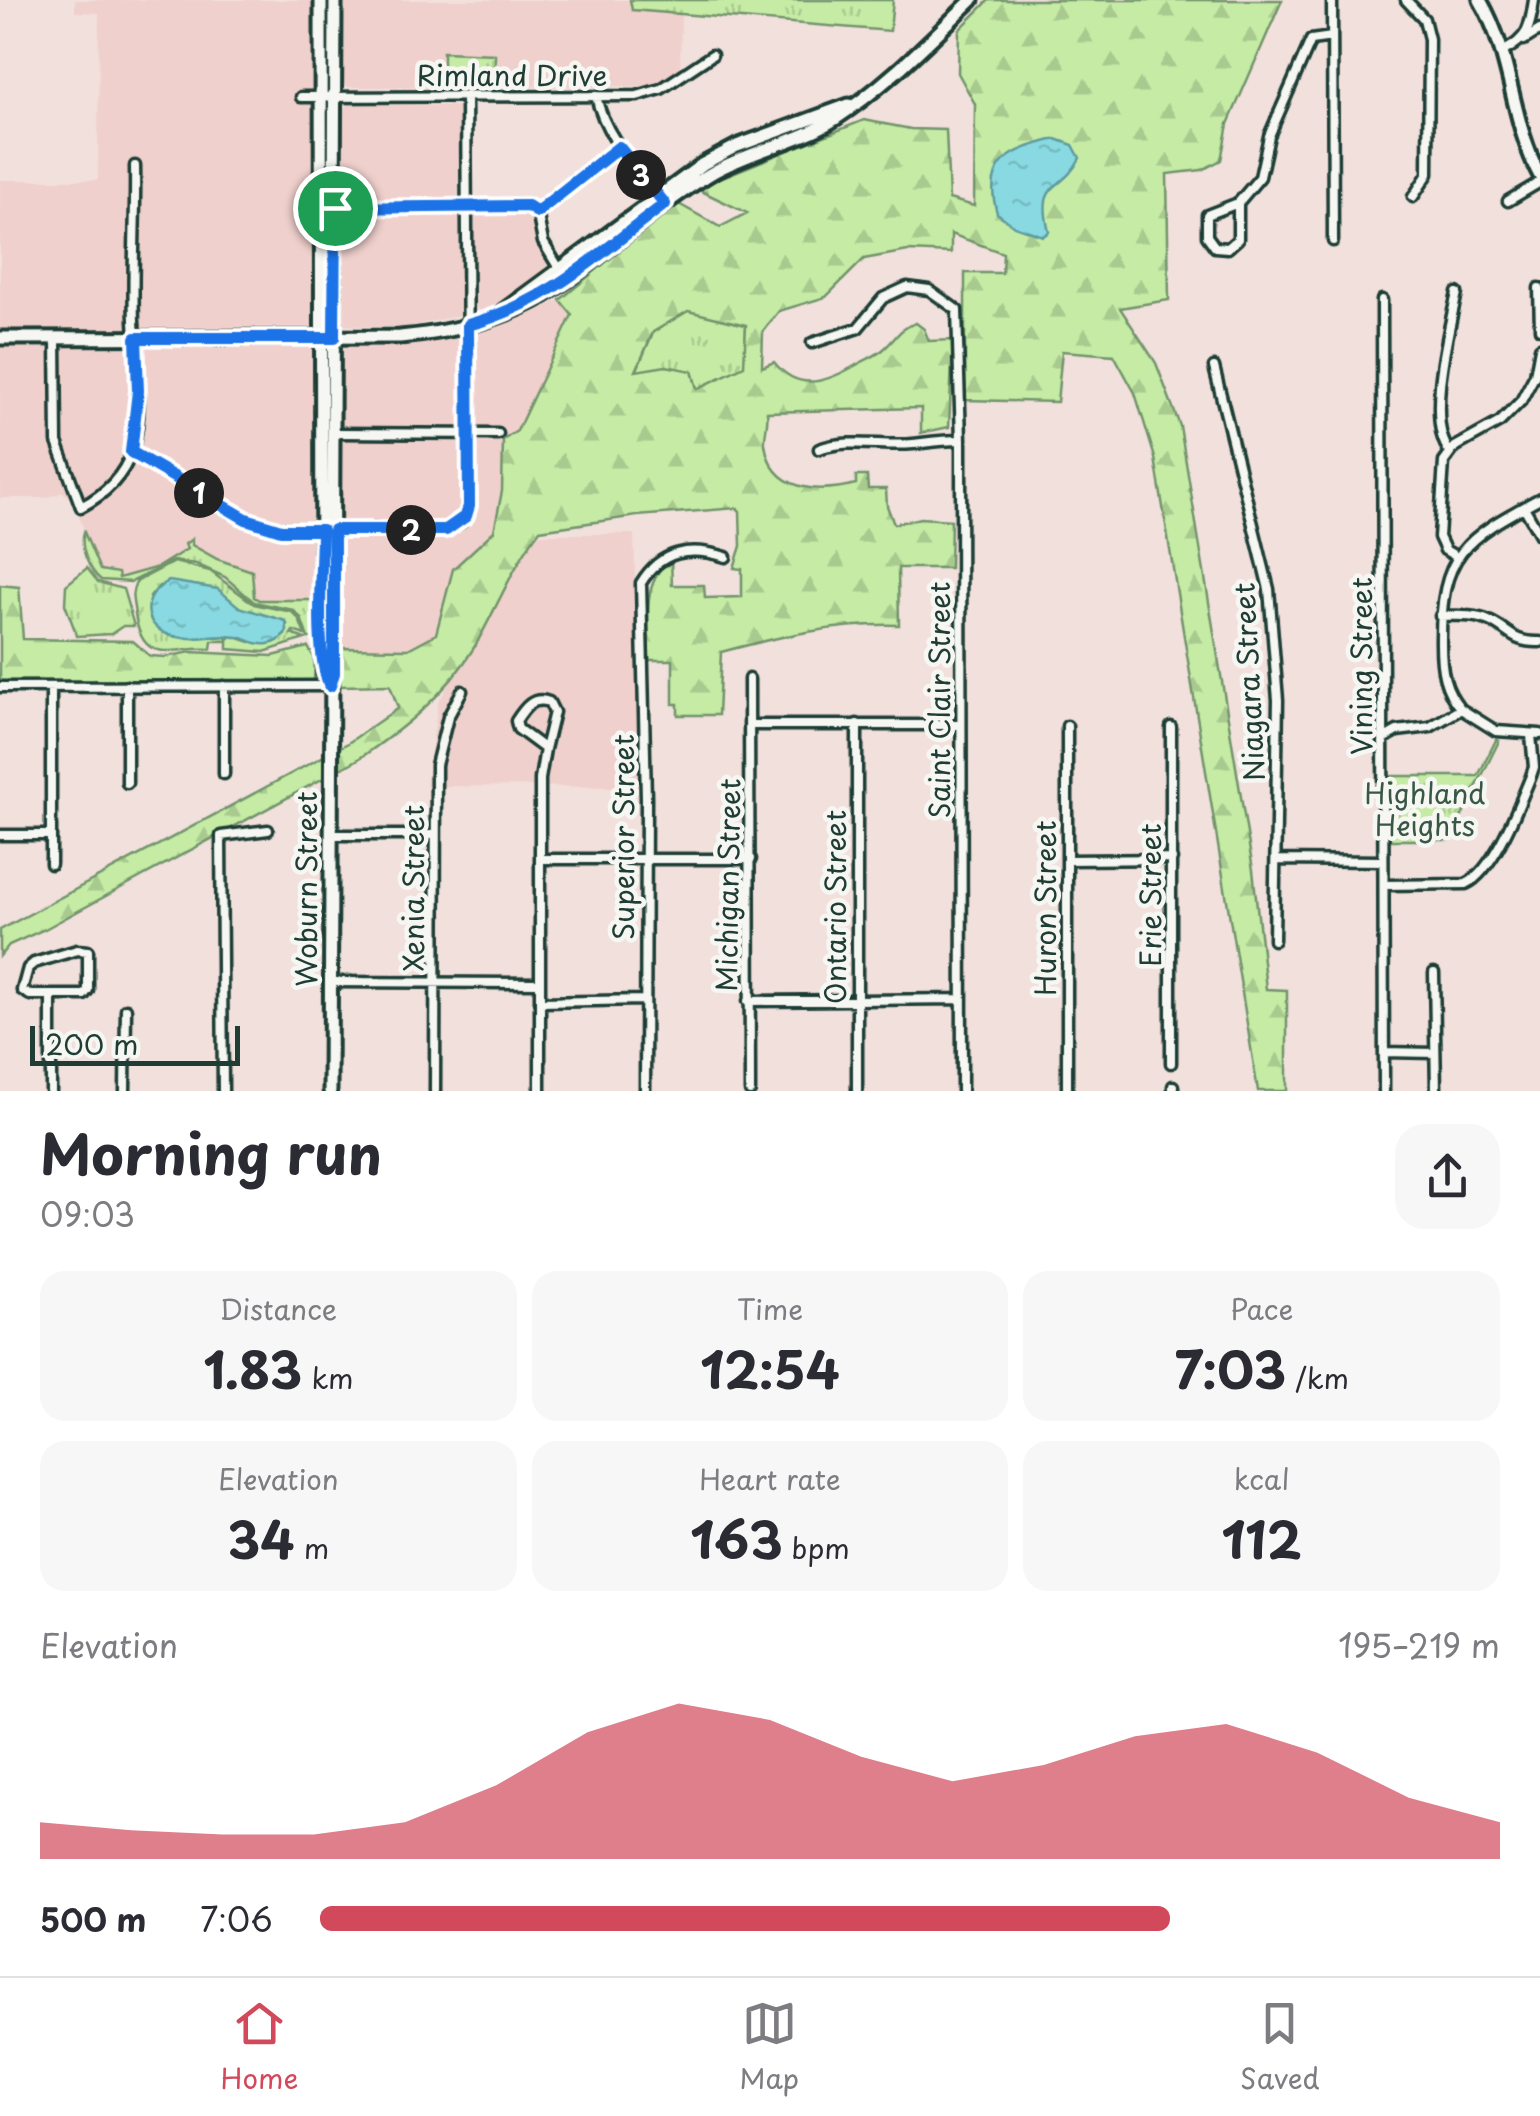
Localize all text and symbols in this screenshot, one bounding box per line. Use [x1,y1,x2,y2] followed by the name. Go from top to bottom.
[417,53,607,96] street label: Rimland Drive
[616,150,666,200] pin: 3
[632,153,650,196] text: 3
[293,166,378,251] pin
[308,181,363,236] icon: arrive
[174,468,224,518] pin: 1
[192,471,206,514] text: 1
[386,505,436,555] pin: 2
[401,508,421,551] text: 2
[1339,577,1382,755] street label: Vining Street
[917,582,960,819] street label: Saint Clair Street
[1221,582,1275,782] street label: Niagara Street
[601,734,644,940] street label: Superior Street
[1365,771,1485,846] park label: Highland Heights
[704,778,750,992] street label: Michigan Street
[284,791,327,987] street label: Woburn Street
[391,805,434,971] street label: Xenia Street
[813,810,856,1004] street label: Ontario Street
[1023,820,1066,996] street label: Huron Street
[1128,823,1171,967] street label: Erie Street
[30,1021,240,1066] scale bar
[45,1022,138,1065] text: 200 m
[40,1111,382,1194] text: Morning run
[1395,1124,1500,1229] button: share
[40,1190,135,1238] text: 09:03
[220,1287,337,1330] text: Distance
[737,1287,803,1330] text: Time
[1230,1287,1293,1330] text: Pace
[203,1330,302,1406] text: 1.83
[700,1330,840,1406] text: 12:54
[1174,1330,1286,1406] text: 7:03
[302,1356,354,1399] text: km
[1286,1356,1349,1399] text: /km
[218,1457,339,1500] text: Elevation
[699,1457,841,1500] text: Heart rate
[1234,1457,1290,1500] text: kcal
[227,1500,295,1576] text: 34
[690,1500,783,1576] text: 163
[1221,1500,1302,1576] text: 112
[295,1526,329,1569] text: m
[783,1526,850,1569] text: bpm
[40,1621,178,1669] text: Elevation
[1338,1621,1500,1669] text: 195–219 m
[40,1895,146,1943] text: 500 m
[200,1895,273,1943] text: 7:06
[220,1996,298,2099] tab: Home
[739,1996,799,2099] tab: Map
[1240,1996,1320,2099] tab: Saved

